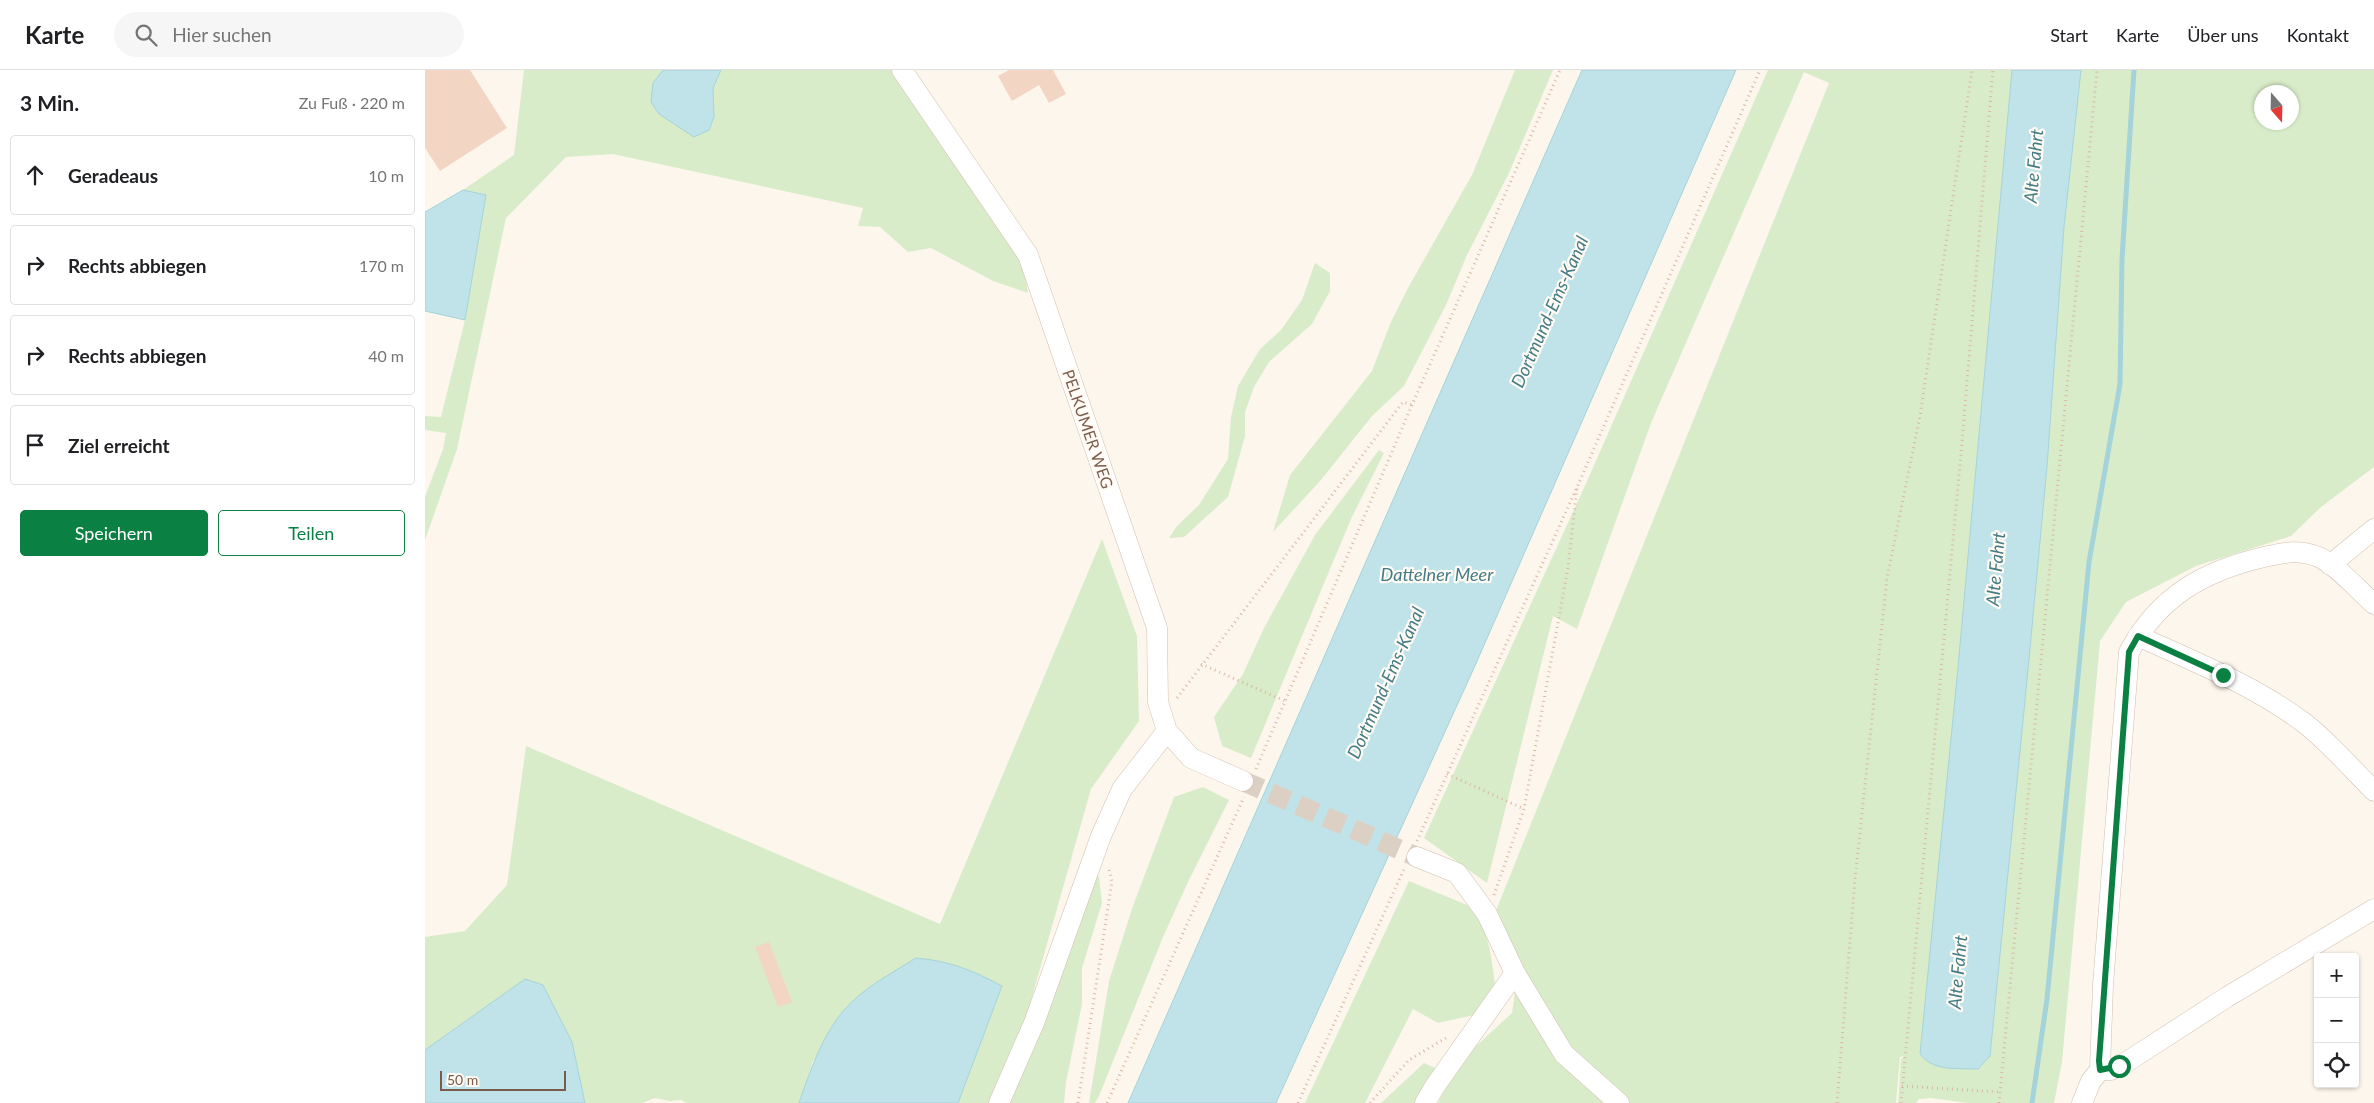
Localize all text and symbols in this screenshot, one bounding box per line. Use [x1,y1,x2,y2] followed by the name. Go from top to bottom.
[114,12,464,57] search box
[25,20,84,49] text: Karte
[132,21,160,49] icon: search
[172,23,272,46] text: Hier suchen
[2050,24,2088,46] text: Start
[2116,24,2159,46] text: Karte
[2187,24,2259,46] text: Über uns
[2287,24,2349,46] text: Kontakt
[2254,85,2299,130] north arrow
[20,90,79,115] text: 3 Min.
[299,93,405,112] text: Zu Fuß · 220 m
[2019,127,2047,205] water label: Alte Fahrt
[21,161,49,189] icon: ahead
[68,164,158,187] text: Geradeaus
[368,166,404,185] text: 10 m
[1506,232,1592,391] water label: Dortmund-Ems-Kanal
[21,251,49,279] icon: right
[68,254,206,277] text: Rechts abbiegen
[359,256,404,275] text: 170 m
[21,341,49,369] icon: right
[68,344,206,367] text: Rechts abbiegen
[368,346,404,365] text: 40 m
[1059,367,1118,491] street label: PELKUMER WEG
[21,431,49,459] icon: arrive
[68,434,170,457] text: Ziel erreicht
[20,510,208,556] button: Speichern
[218,510,405,556] button: Teilen
[1981,530,2009,608] water label: Alte Fahrt
[1381,563,1494,585] water label: Dattelner Meer
[1342,603,1428,762] water label: Dortmund-Ems-Kanal
[2212,664,2235,687] route end
[1943,933,1971,1011] water label: Alte Fahrt
[2314,953,2359,1088] map controls
[2314,953,2359,998] button: +
[2314,998,2359,1043] button: −
[2314,1043,2359,1088] button: locate
[2108,1055,2131,1078] route start
[440,1068,566,1091] scale bar
[447,1071,478,1088] text: 50 m

